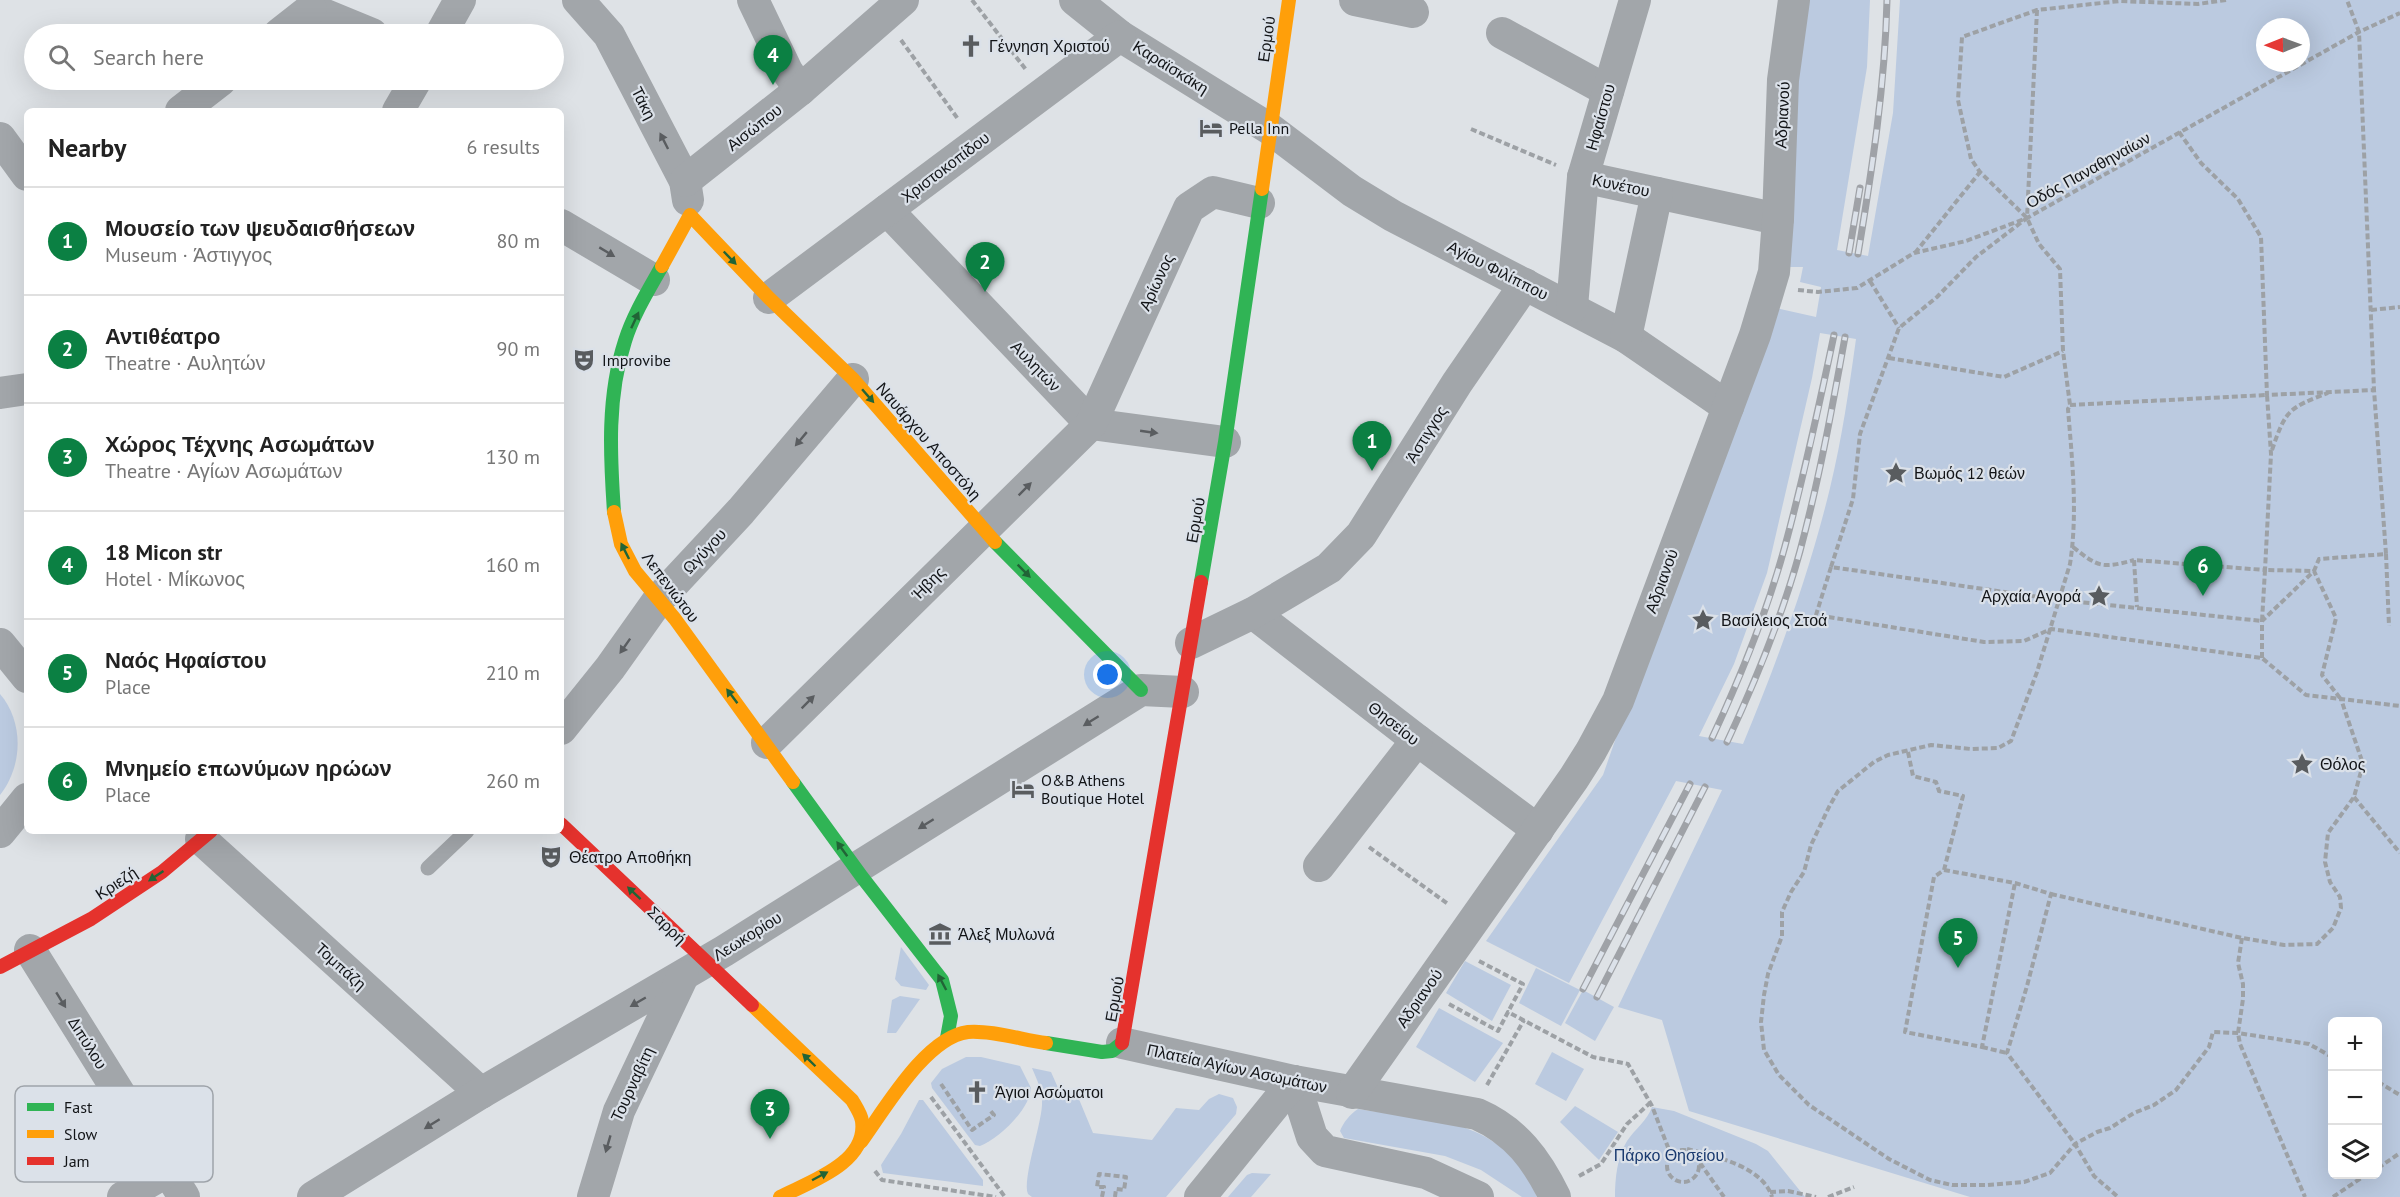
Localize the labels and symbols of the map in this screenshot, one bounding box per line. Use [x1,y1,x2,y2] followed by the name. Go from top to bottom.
[1253,15,1279,63] street label: Ερμού
[2256,18,2310,72] north arrow
[958,33,984,59] church icon: Γέννηση Χριστού
[754,36,792,85] pin: 4
[989,36,1110,56] place label: Γέννηση Χριστού
[1129,36,1213,98] street label: Καραϊσκάκη
[1581,81,1619,153] street label: Ηφαίστου
[1770,81,1794,149] street label: Αδριανού
[627,83,661,123] street label: Τάκη
[722,99,786,155] street label: Αισώπου
[1198,115,1224,141] hotel icon: Pella Inn
[1229,118,1289,138] place label: Pella Inn
[897,127,993,207] street label: Χριστοκοπίδου
[2022,127,2154,213] street label: Οδός Παναθηναίων
[659,133,669,150] one-way arrow
[1590,169,1652,201] street label: Κυνέτου
[1444,236,1552,304] street label: Αγίου Φιλίππου
[966,242,1004,292] pin: 2
[599,247,615,258] one-way arrow
[723,250,737,264] one-way arrow
[1134,250,1178,314] street label: Αρίωνος
[630,312,639,329] one-way arrow
[1007,336,1065,396] street label: Αυλητών
[571,347,597,373] theatre icon: Improvibe
[602,350,671,370] place label: Improvibe
[872,378,986,504] street label: Ναυάρχου Αποστόλη
[861,388,874,403] one-way arrow
[1401,402,1451,466] street label: Άστιγγος
[1352,422,1392,471] pin: 1
[1139,427,1158,436] one-way arrow
[795,431,808,447] one-way arrow
[1883,460,1909,486] place icon: Βωμός 12 θεών
[1914,463,2025,483] place label: Βωμός 12 θεών
[1017,482,1031,496] one-way arrow
[1181,495,1209,545] street label: Ερμού
[678,524,730,578] street label: Ωγύγου
[621,543,630,560] one-way arrow
[1640,546,1682,616] street label: Αδριανού
[2184,546,2222,596] pin: 6
[638,548,704,626] street label: Λεπενιώτου
[906,562,949,605] street label: Ήβης
[1017,564,1031,579] one-way arrow
[2086,583,2112,609] place icon: Αρχαία Αγορά
[1981,586,2081,606] place label: Αρχαία Αγορά
[1690,607,1716,633] place icon: Βασίλειος Στοά
[1721,610,1827,630] place label: Βασίλειος Στοά
[619,638,631,654] one-way arrow
[1093,660,1122,689] your location
[725,688,738,704] one-way arrow
[801,695,815,709] one-way arrow
[1364,697,1424,749] street label: Θησείου
[1083,716,1099,727] one-way arrow
[2289,751,2315,777] place icon: Θόλος
[2320,754,2366,774] place label: Θόλος
[1041,770,1145,808] place label: O&B Athens Boutique Hotel
[1010,776,1036,802] hotel icon: O&B Athens Boutique Hotel
[918,819,934,830] one-way arrow
[837,841,849,856] one-way arrow
[538,844,564,870] theatre icon: Θέατρο Αποθήκη
[569,847,691,867] place label: Θέατρο Αποθήκη
[91,862,141,904] street label: Κριεζή
[148,870,164,882] one-way arrow
[626,886,641,900] one-way arrow
[643,902,691,948] street label: Σαρρή
[709,907,785,965] street label: Λεωκορίου
[1938,918,1978,968] pin: 5
[927,921,953,947] museum icon: Άλεξ Μυλωνά
[958,924,1055,944] place label: Άλεξ Μυλωνά
[312,938,370,994] street label: Τομπάζη
[1392,965,1446,1031] street label: Αδριανού
[937,973,947,990] one-way arrow
[1100,974,1128,1024] street label: Ερμού
[56,992,67,1008] one-way arrow
[629,997,646,1007] one-way arrow
[64,1013,112,1073] street label: Διπύλου
[1145,1039,1329,1097] street label: Πλατεία Αγίων Ασωμάτων
[606,1044,658,1124] street label: Τουρναβίτη
[801,1053,816,1067] one-way arrow
[964,1079,990,1105] church icon: Άγιοι Ασώματοι
[995,1082,1104,1102] place label: Άγιοι Ασώματοι
[15,1086,213,1182] legend
[750,1090,790,1139] pin: 3
[64,1097,93,1117] text: Fast
[424,1118,440,1129] one-way arrow
[64,1124,98,1144] text: Slow
[603,1135,612,1153] one-way arrow
[1614,1145,1724,1165] park label: Πάρκο Θησείου
[63,1151,90,1171] text: Jam
[811,1171,828,1181] one-way arrow

